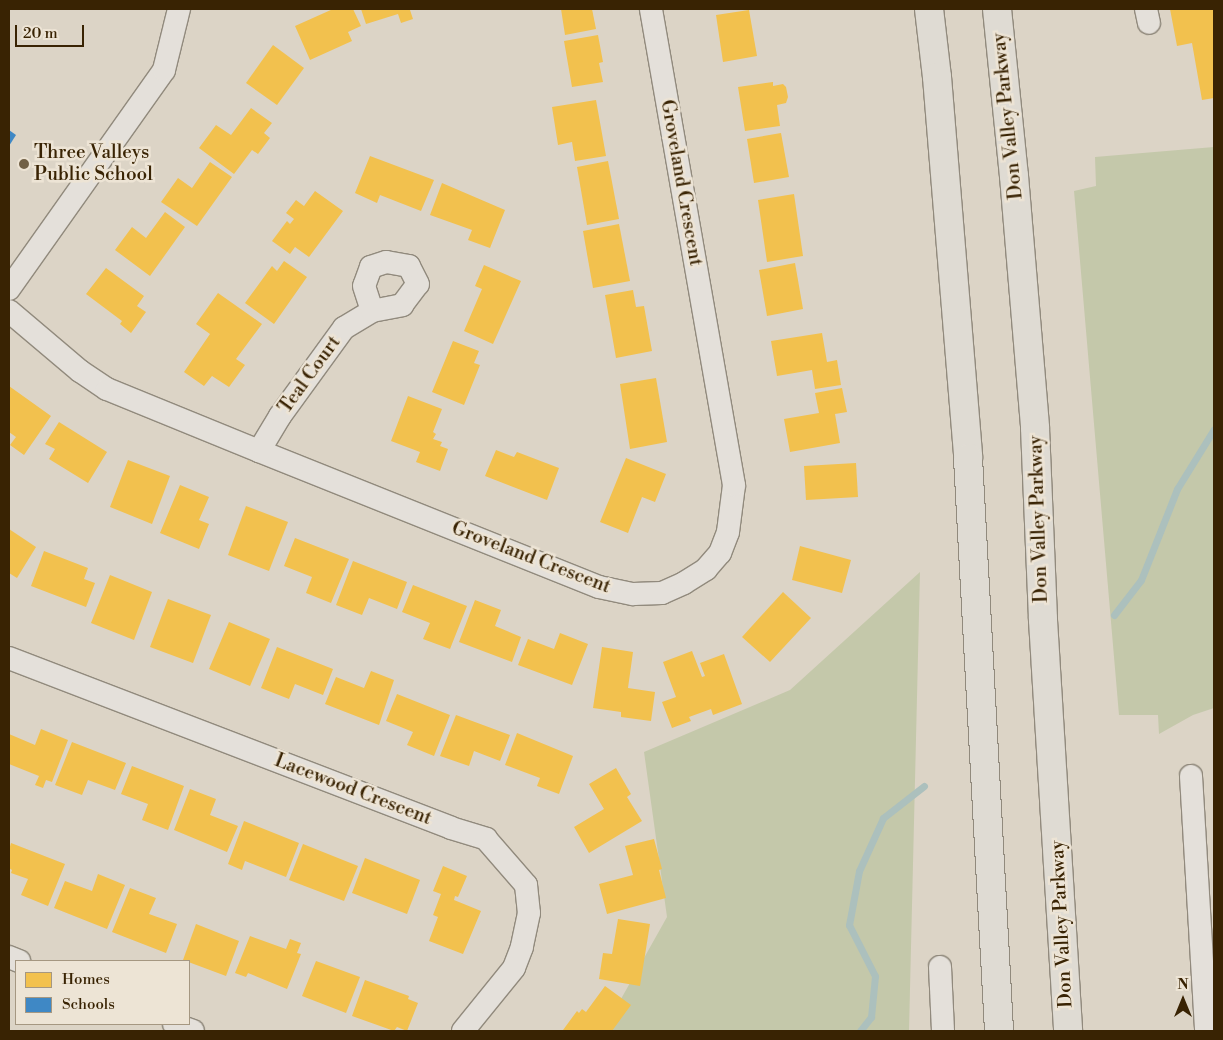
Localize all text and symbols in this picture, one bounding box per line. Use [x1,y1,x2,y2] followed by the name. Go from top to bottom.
[18,15,86,47] scale bar
[23,24,58,43] text: 20 m
[988,31,1028,201] street label: Don Valley Parkway
[655,98,707,268] street label: Groveland Crescent
[34,142,153,186] place label: Three Valleys Public School
[18,158,30,170] marker: Three Valleys Public School
[274,332,346,418] street label: Teal Court
[1025,435,1053,603] street label: Don Valley Parkway
[448,517,614,599] street label: Groveland Crescent
[271,750,435,830] street label: Lacewood Crescent
[1046,840,1078,1008] street label: Don Valley Parkway
[15,960,190,1025] legend
[62,970,110,989] text: Homes
[1158,975,1208,1025] north arrow
[1177,976,1189,994] text: N
[62,995,115,1014] text: Schools

